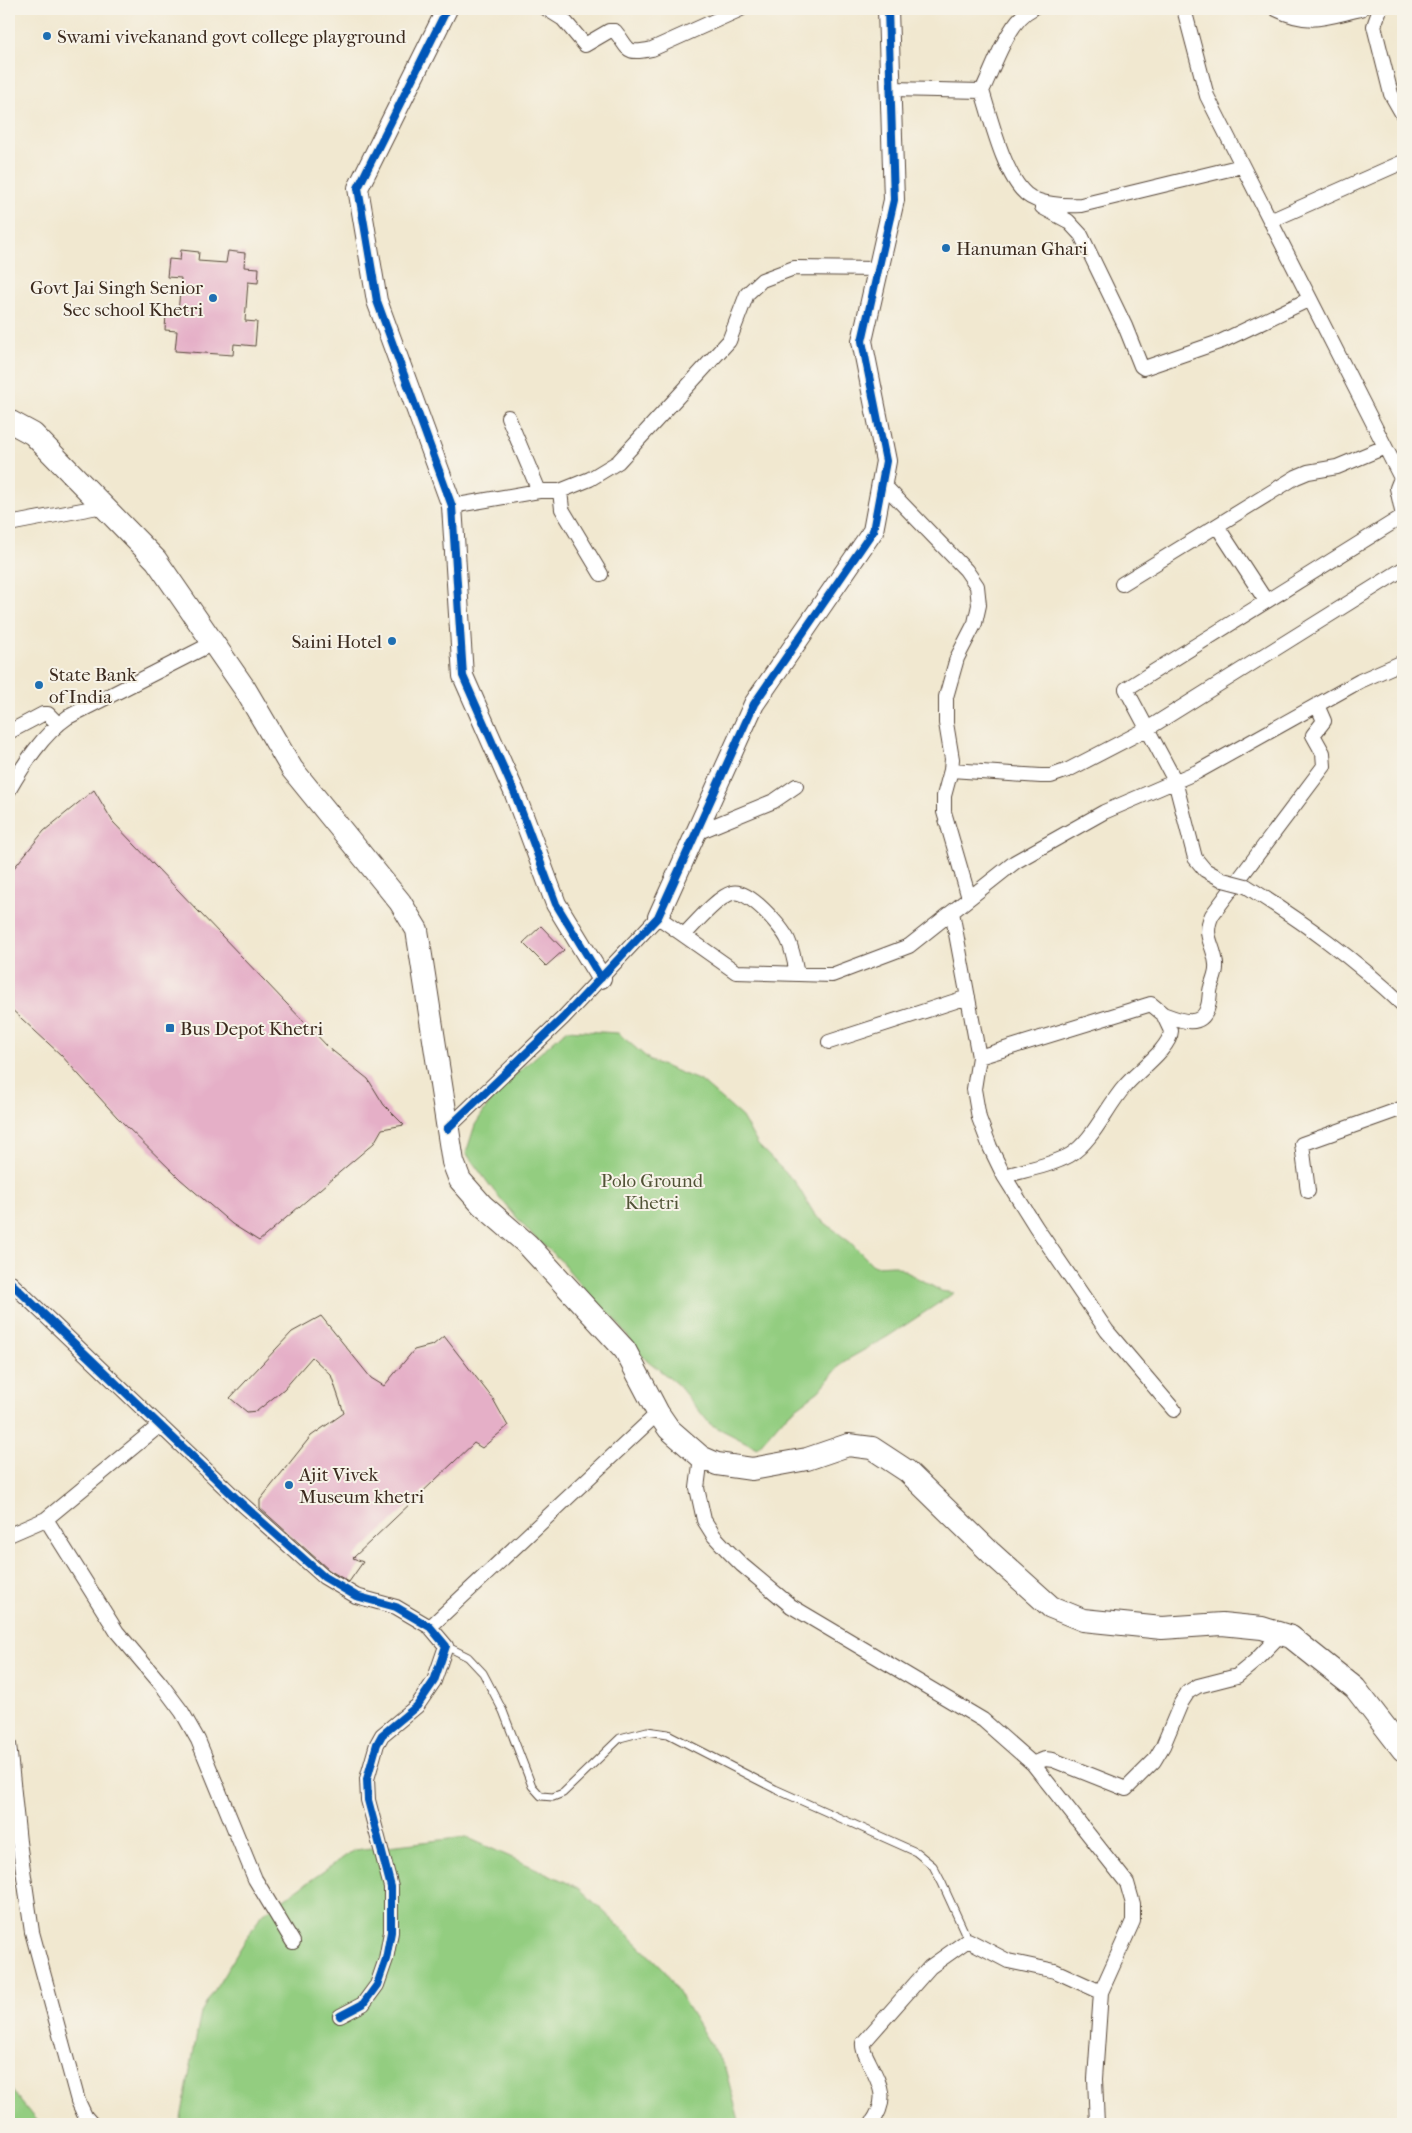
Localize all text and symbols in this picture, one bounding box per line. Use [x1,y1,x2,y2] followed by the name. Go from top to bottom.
[57,26,407,48] place label: Swami vivekanand govt college playground
[41,30,53,42] marker: Swami vivekanand govt college playground
[956,238,1088,260] place label: Hanuman Ghari
[940,242,952,254] marker: Hanuman Ghari
[30,277,204,321] place label: Govt Jai Singh Senior Sec school Khetri
[207,292,219,304] marker: Govt Jai Singh Senior Sec school Khetri
[291,631,382,653] place label: Saini Hotel
[386,635,398,647] marker: Saini Hotel
[49,664,137,708] place label: State Bank of India
[33,679,45,691] marker: State Bank of India
[180,1018,323,1040] place label: Bus Depot Khetri
[164,1022,176,1034] marker: Bus Depot Khetri
[601,1170,704,1214] park label: Polo Ground Khetri
[298,1464,425,1508] place label: Ajit Vivek Museum khetri
[283,1479,295,1491] marker: Ajit Vivek Museum khetri

